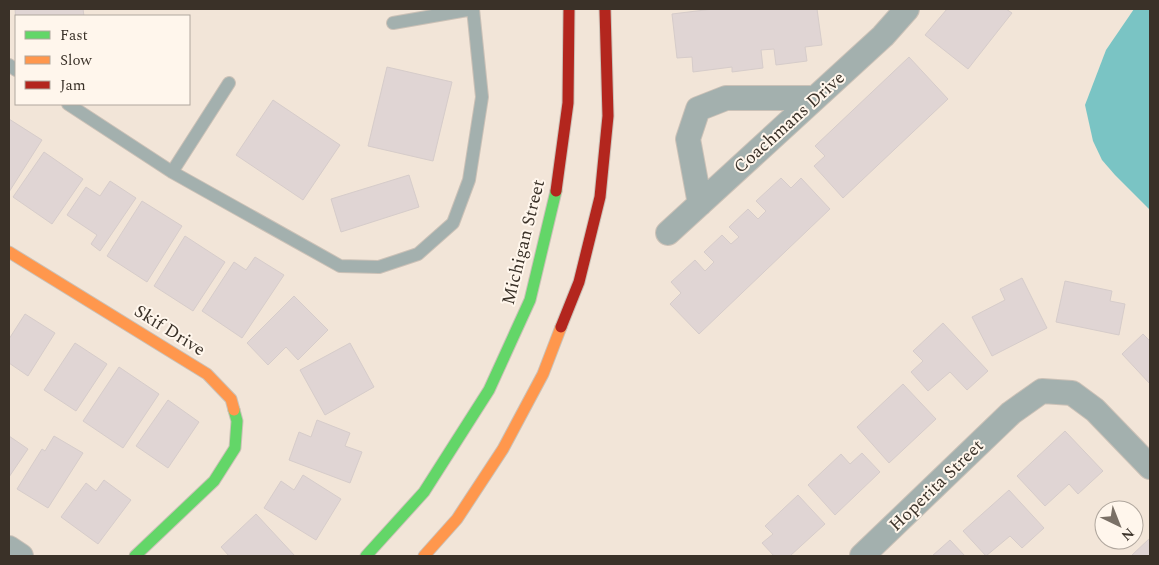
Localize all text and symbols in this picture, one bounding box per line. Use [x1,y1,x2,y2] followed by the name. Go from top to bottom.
[15,15,190,105] legend
[60,24,88,47] text: Fast
[60,49,92,72] text: Slow
[728,65,851,180] street label: Coachmans Drive
[60,74,86,97] text: Jam
[495,177,552,308] street label: Michigan Street
[129,298,211,363] street label: Skif Drive
[883,433,990,538] street label: Hoperita Street
[1094,500,1144,550] north arrow
[1116,523,1139,546] text: N

